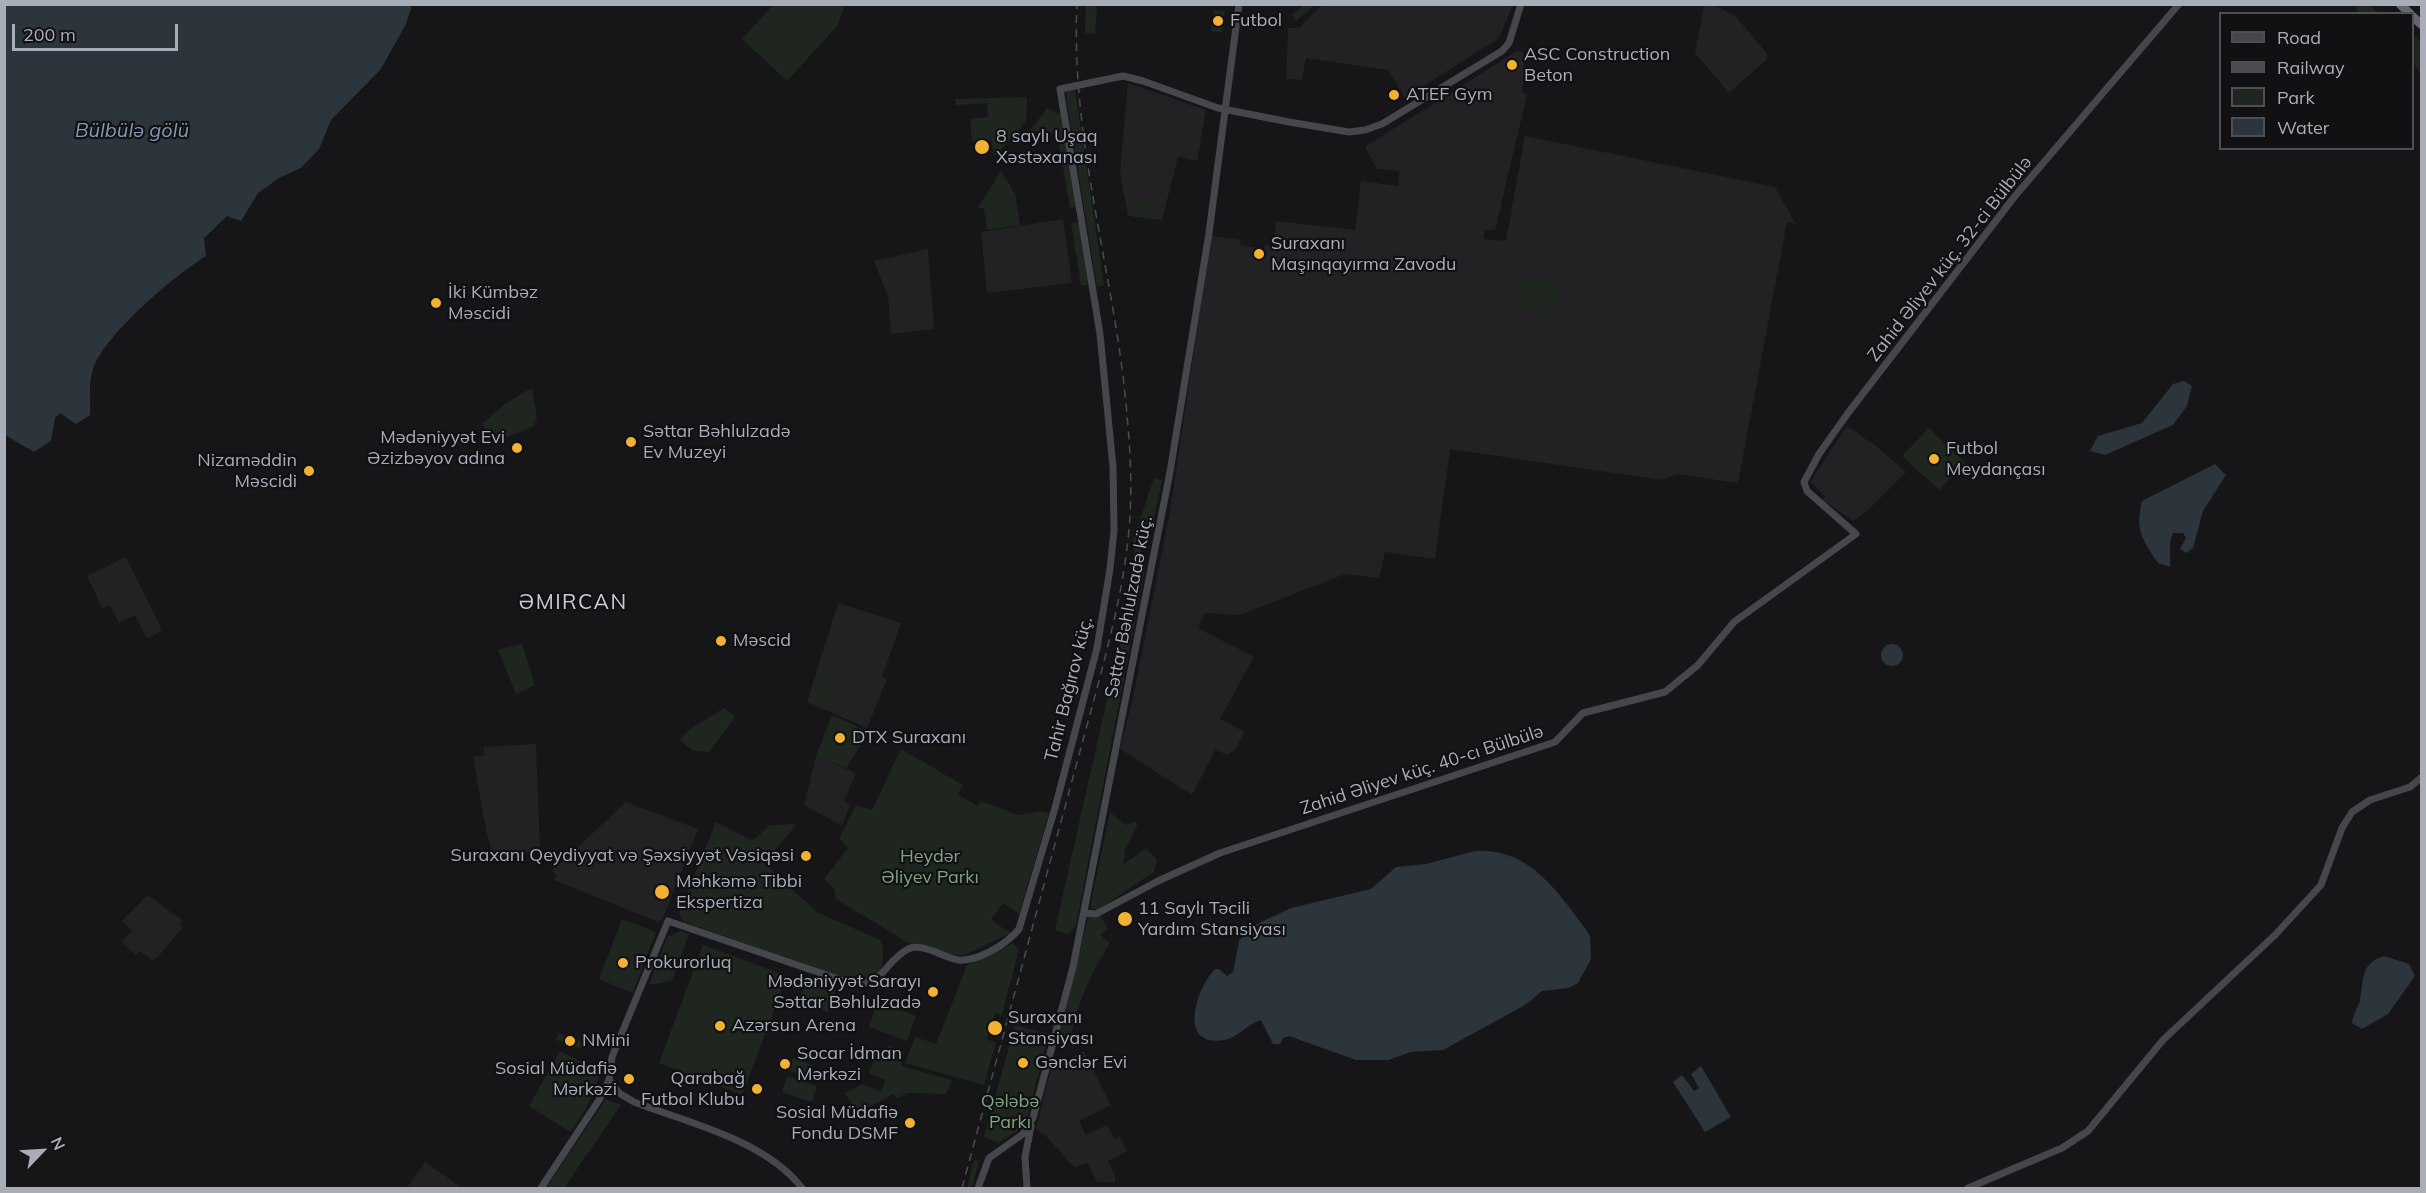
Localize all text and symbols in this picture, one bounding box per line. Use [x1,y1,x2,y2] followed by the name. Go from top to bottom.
[1230,10,1282,32] place label: Futbol
[15,12,182,50] scale bar
[2219,12,2414,150] legend
[1211,14,1225,28] marker: Futbol
[23,23,76,46] text: 200 m
[2277,26,2321,49] text: Road
[1524,44,1670,86] place label: ASC Construction Beton
[2277,56,2345,79] text: Railway
[1505,58,1519,72] marker: ASC Construction Beton
[1406,84,1493,106] place label: ATEF Gym
[2277,86,2315,109] text: Park
[1387,88,1401,102] marker: ATEF Gym
[2277,116,2329,139] text: Water
[75,119,189,143] water label: Bülbülə gölü
[996,126,1098,168] place label: 8 saylı Uşaq Xəstəxanası
[973,138,991,156] marker: 8 saylı Uşaq Xəstəxanası
[1863,152,2037,366] street label: Zahid Əliyev küç. 32-ci Bülbülə
[1271,233,1456,276] place label: Suraxanı Maşınqayırma Zavodu
[1252,247,1266,261] marker: Suraxanı Maşınqayırma Zavodu
[448,282,538,324] place label: İki Kümbəz Məscidi
[429,296,443,310] marker: İki Kümbəz Məscidi
[643,421,790,464] place label: Səttar Bəhlulzadə Ev Muzeyi
[367,427,505,470] place label: Mədəniyyət Evi Əzizbəyov adına
[624,435,638,449] marker: Səttar Bəhlulzadə Ev Muzeyi
[1946,438,2046,480] place label: Futbol Meydançası
[510,441,524,455] marker: Mədəniyyət Evi Əzizbəyov adına
[197,450,297,492] place label: Nizaməddin Məscidi
[1927,452,1941,466] marker: Futbol Meydançası
[302,464,316,478] marker: Nizaməddin Məscidi
[1101,514,1157,700] street label: Səttar Bəhlulzadə küç.
[518,590,628,616] district label: ƏMIRCAN
[1041,614,1097,764] street label: Tahir Bağırov küç.
[733,630,791,652] place label: Məscid
[714,634,728,648] marker: Məscid
[1298,720,1546,820] street label: Zahid Əliyev küç. 40-cı Bülbülə
[852,727,966,749] place label: DTX Suraxanı
[833,731,847,745] marker: DTX Suraxanı
[451,845,794,867] place label: Suraxanı Qeydiyyat və Şəxsiyyət Vəsiqəsi
[881,846,979,888] park label: Heydər Əliyev Parkı
[799,849,813,863] marker: Suraxanı Qeydiyyat və Şəxsiyyət Vəsiqəsi
[676,871,802,914] place label: Məhkəmə Tibbi Ekspertiza
[653,883,671,901] marker: Məhkəmə Tibbi Ekspertiza
[1138,898,1286,940] place label: 11 Saylı Təcili Yardım Stansiyası
[1116,910,1134,928] marker: 11 Saylı Təcili Yardım Stansiyası
[635,952,732,974] place label: Prokurorluq
[616,956,630,970] marker: Prokurorluq
[767,971,921,1014] place label: Mədəniyyət Sarayı Səttar Bəhlulzadə
[926,985,940,999] marker: Mədəniyyət Sarayı Səttar Bəhlulzadə
[1008,1007,1093,1050] place label: Suraxanı Stansiyası
[732,1015,856,1037] place label: Azərsun Arena
[713,1019,727,1033] marker: Azərsun Arena
[986,1019,1004,1037] marker: Suraxanı Stansiyası
[582,1030,630,1052] place label: NMini
[563,1034,577,1048] marker: NMini
[797,1043,902,1086] place label: Socar İdman Mərkəzi
[1035,1052,1127,1074] place label: Gənclər Evi
[1016,1056,1030,1070] marker: Gənclər Evi
[778,1057,792,1071] marker: Socar İdman Mərkəzi
[495,1058,617,1100] place label: Sosial Müdafiə Mərkəzi
[641,1068,745,1110] place label: Qarabağ Futbol Klubu
[622,1072,636,1086] marker: Sosial Müdafiə Mərkəzi
[750,1082,764,1096] marker: Qarabağ Futbol Klubu
[981,1091,1039,1134] park label: Qələbə Parkı
[776,1102,898,1144] place label: Sosial Müdafiə Fondu DSMF
[903,1116,917,1130] marker: Sosial Müdafiə Fondu DSMF
[12,1121,72,1181] north arrow
[47,1134,70,1153] text: N

